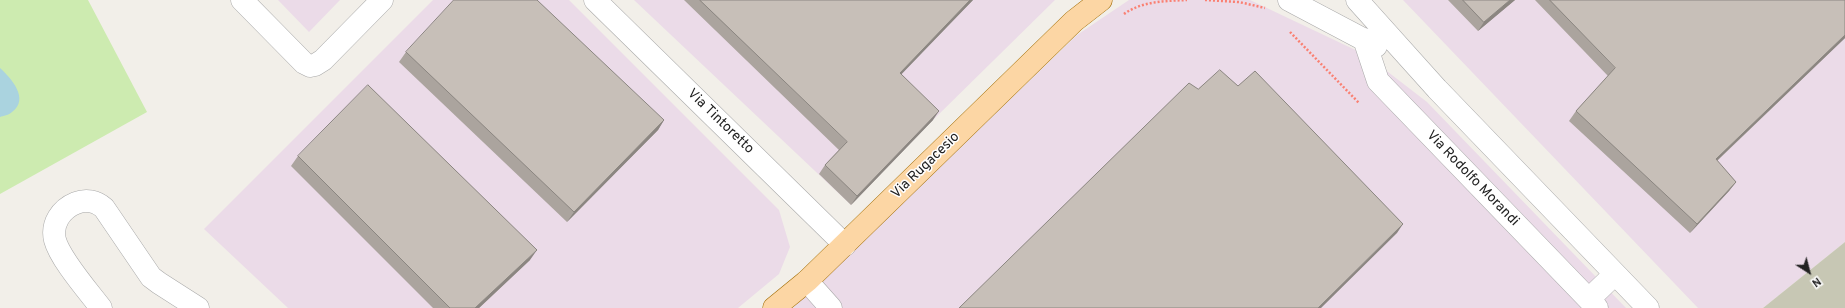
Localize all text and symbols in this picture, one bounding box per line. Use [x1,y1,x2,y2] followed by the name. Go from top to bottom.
[683,86,757,158] street label: Via Tintoretto
[1422,128,1522,230] street label: Via Rodolfo Morandi
[888,129,964,203] street label: Via Rugacesio
[1789,252,1829,292] north arrow
[1809,274,1823,290] text: N

